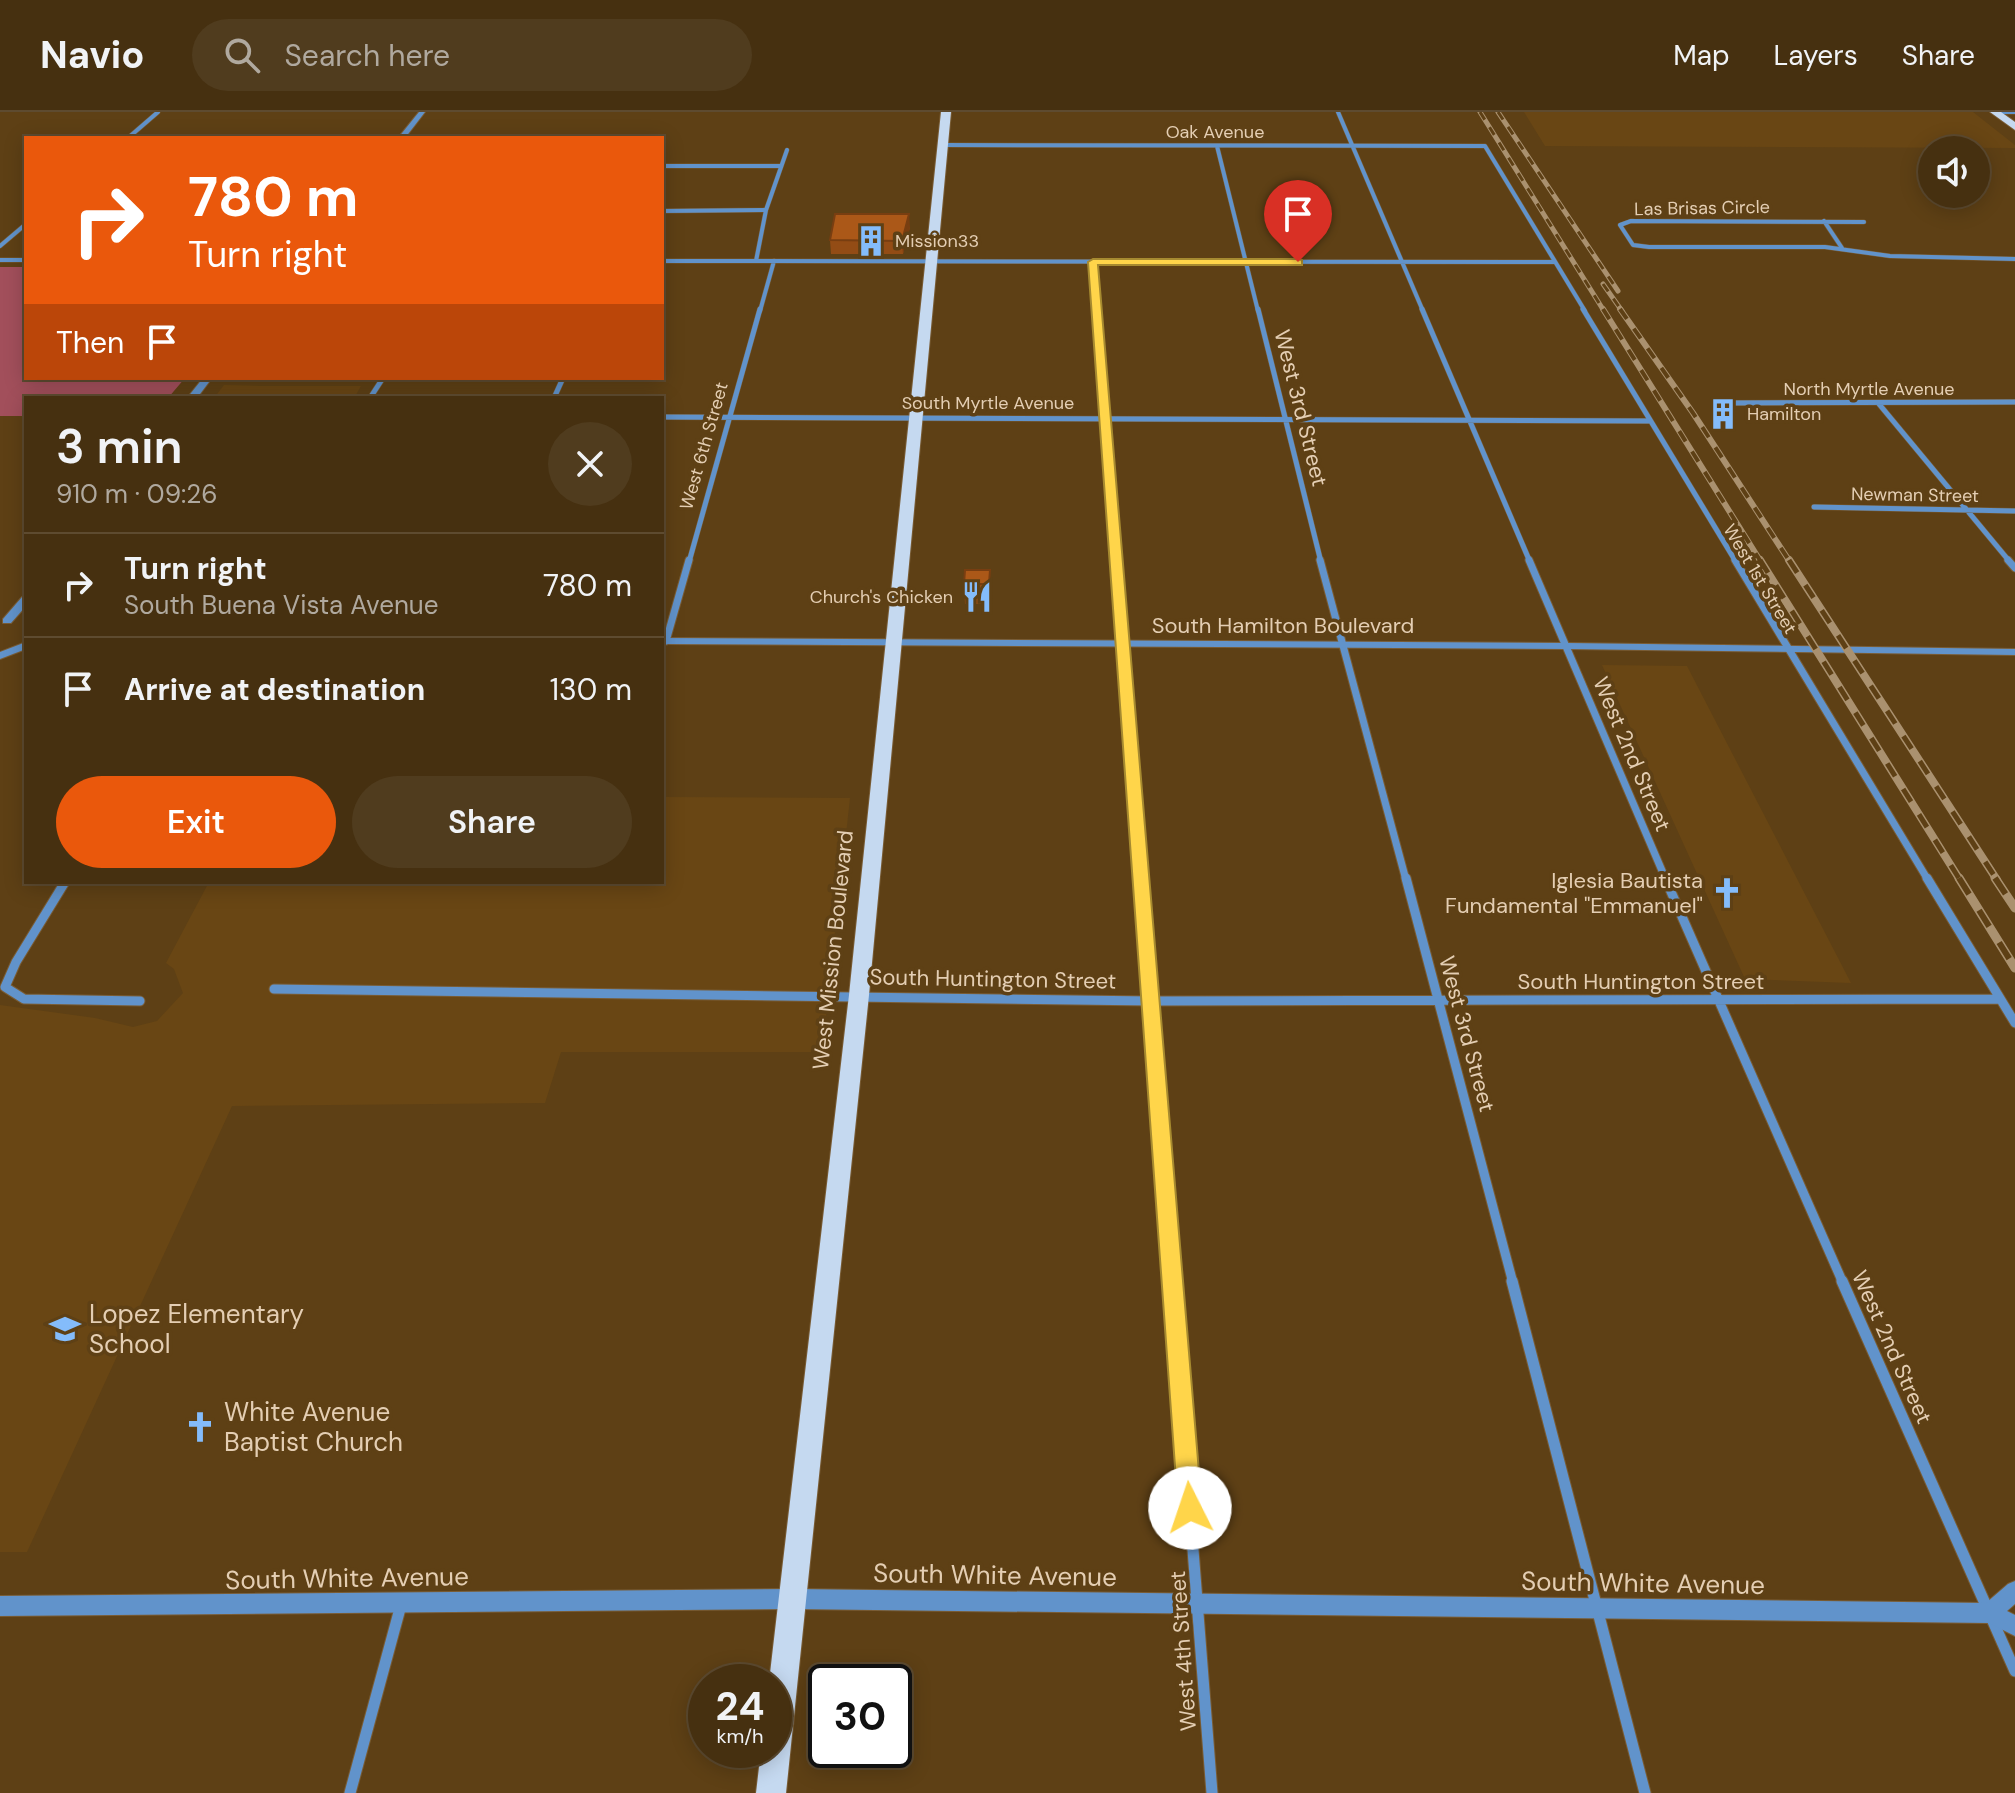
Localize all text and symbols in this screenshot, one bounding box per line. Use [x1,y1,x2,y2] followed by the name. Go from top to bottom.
[192,19,752,91] search box
[40,30,144,80] text: Navio
[220,33,264,77] icon: search
[284,36,450,75] text: Search here
[1673,37,1730,74] text: Map
[1774,37,1858,74] text: Layers
[1902,37,1975,74] text: Share
[1166,120,1264,144] street label: Oak Avenue
[1918,136,1990,208] map controls
[1918,136,1990,208] button: sound
[188,160,358,233] text: 780 m
[56,168,160,272] icon: right
[1264,180,1332,262] pin
[1276,192,1320,236] icon: arrive
[1634,195,1770,221] street label: Las Brisas Circle
[854,224,888,258] building icon: Mission33
[895,229,979,253] place label: Mission33
[188,231,347,278] text: Turn right
[140,320,184,364] icon: arrive
[56,323,124,362] text: Then
[1268,327,1334,489] street label: West 3rd Street
[1783,377,1955,401] street label: North Myrtle Avenue
[674,379,734,513] street label: West 6th Street
[902,391,1074,415] street label: South Myrtle Avenue
[1706,397,1740,431] building icon: Hamilton
[1747,402,1821,426] place label: Hamilton
[56,415,183,478] text: 3 min
[548,422,632,506] button: close
[56,477,218,511] text: 910 m · 09:26
[1851,482,1979,508] street label: Newman Street
[1718,520,1802,638] street label: West 1st Street
[124,549,267,588] text: Turn right
[56,563,100,607] icon: right
[543,566,632,605] text: 780 m
[960,580,994,614] restaurant icon: Church's Chicken
[810,585,953,609] place label: Church's Chicken
[124,588,439,622] text: South Buena Vista Avenue
[1152,611,1414,640] street label: South Hamilton Boulevard
[56,667,100,711] icon: arrive
[124,670,425,709] text: Arrive at destination
[550,670,632,709] text: 130 m
[1586,672,1678,836] street label: West 2nd Street
[56,776,336,868] button: Exit
[352,776,632,868] button: Share
[806,829,860,1071] street label: West Mission Boulevard
[1445,866,1703,920] place label: Iglesia Bautista Fundamental "Emmanuel"
[1710,876,1744,910] church icon: Iglesia Bautista Fundamental "Emmanuel"
[1432,953,1502,1115] street label: West 3rd Street
[869,962,1117,996] street label: South Huntington Street
[1518,967,1764,996] street label: South Huntington Street
[1845,1266,1939,1428] street label: West 2nd Street
[89,1297,304,1361] place label: Lopez Elementary School
[48,1312,82,1346] school or university icon: Lopez Elementary School
[224,1395,403,1459] place label: White Avenue Baptist Church
[183,1410,217,1444] church icon: White Avenue Baptist Church
[1148,1466,1232,1550] position arrow
[873,1556,1117,1594] street label: South White Avenue
[225,1559,469,1597] street label: South White Avenue
[1521,1564,1765,1602] street label: South White Avenue
[1163,1570,1203,1732] street label: West 4th Street
[808,1664,912,1768] speed limit sign: 30
[716,1680,764,1732] text: 24
[716,1723,764,1749] text: km/h

